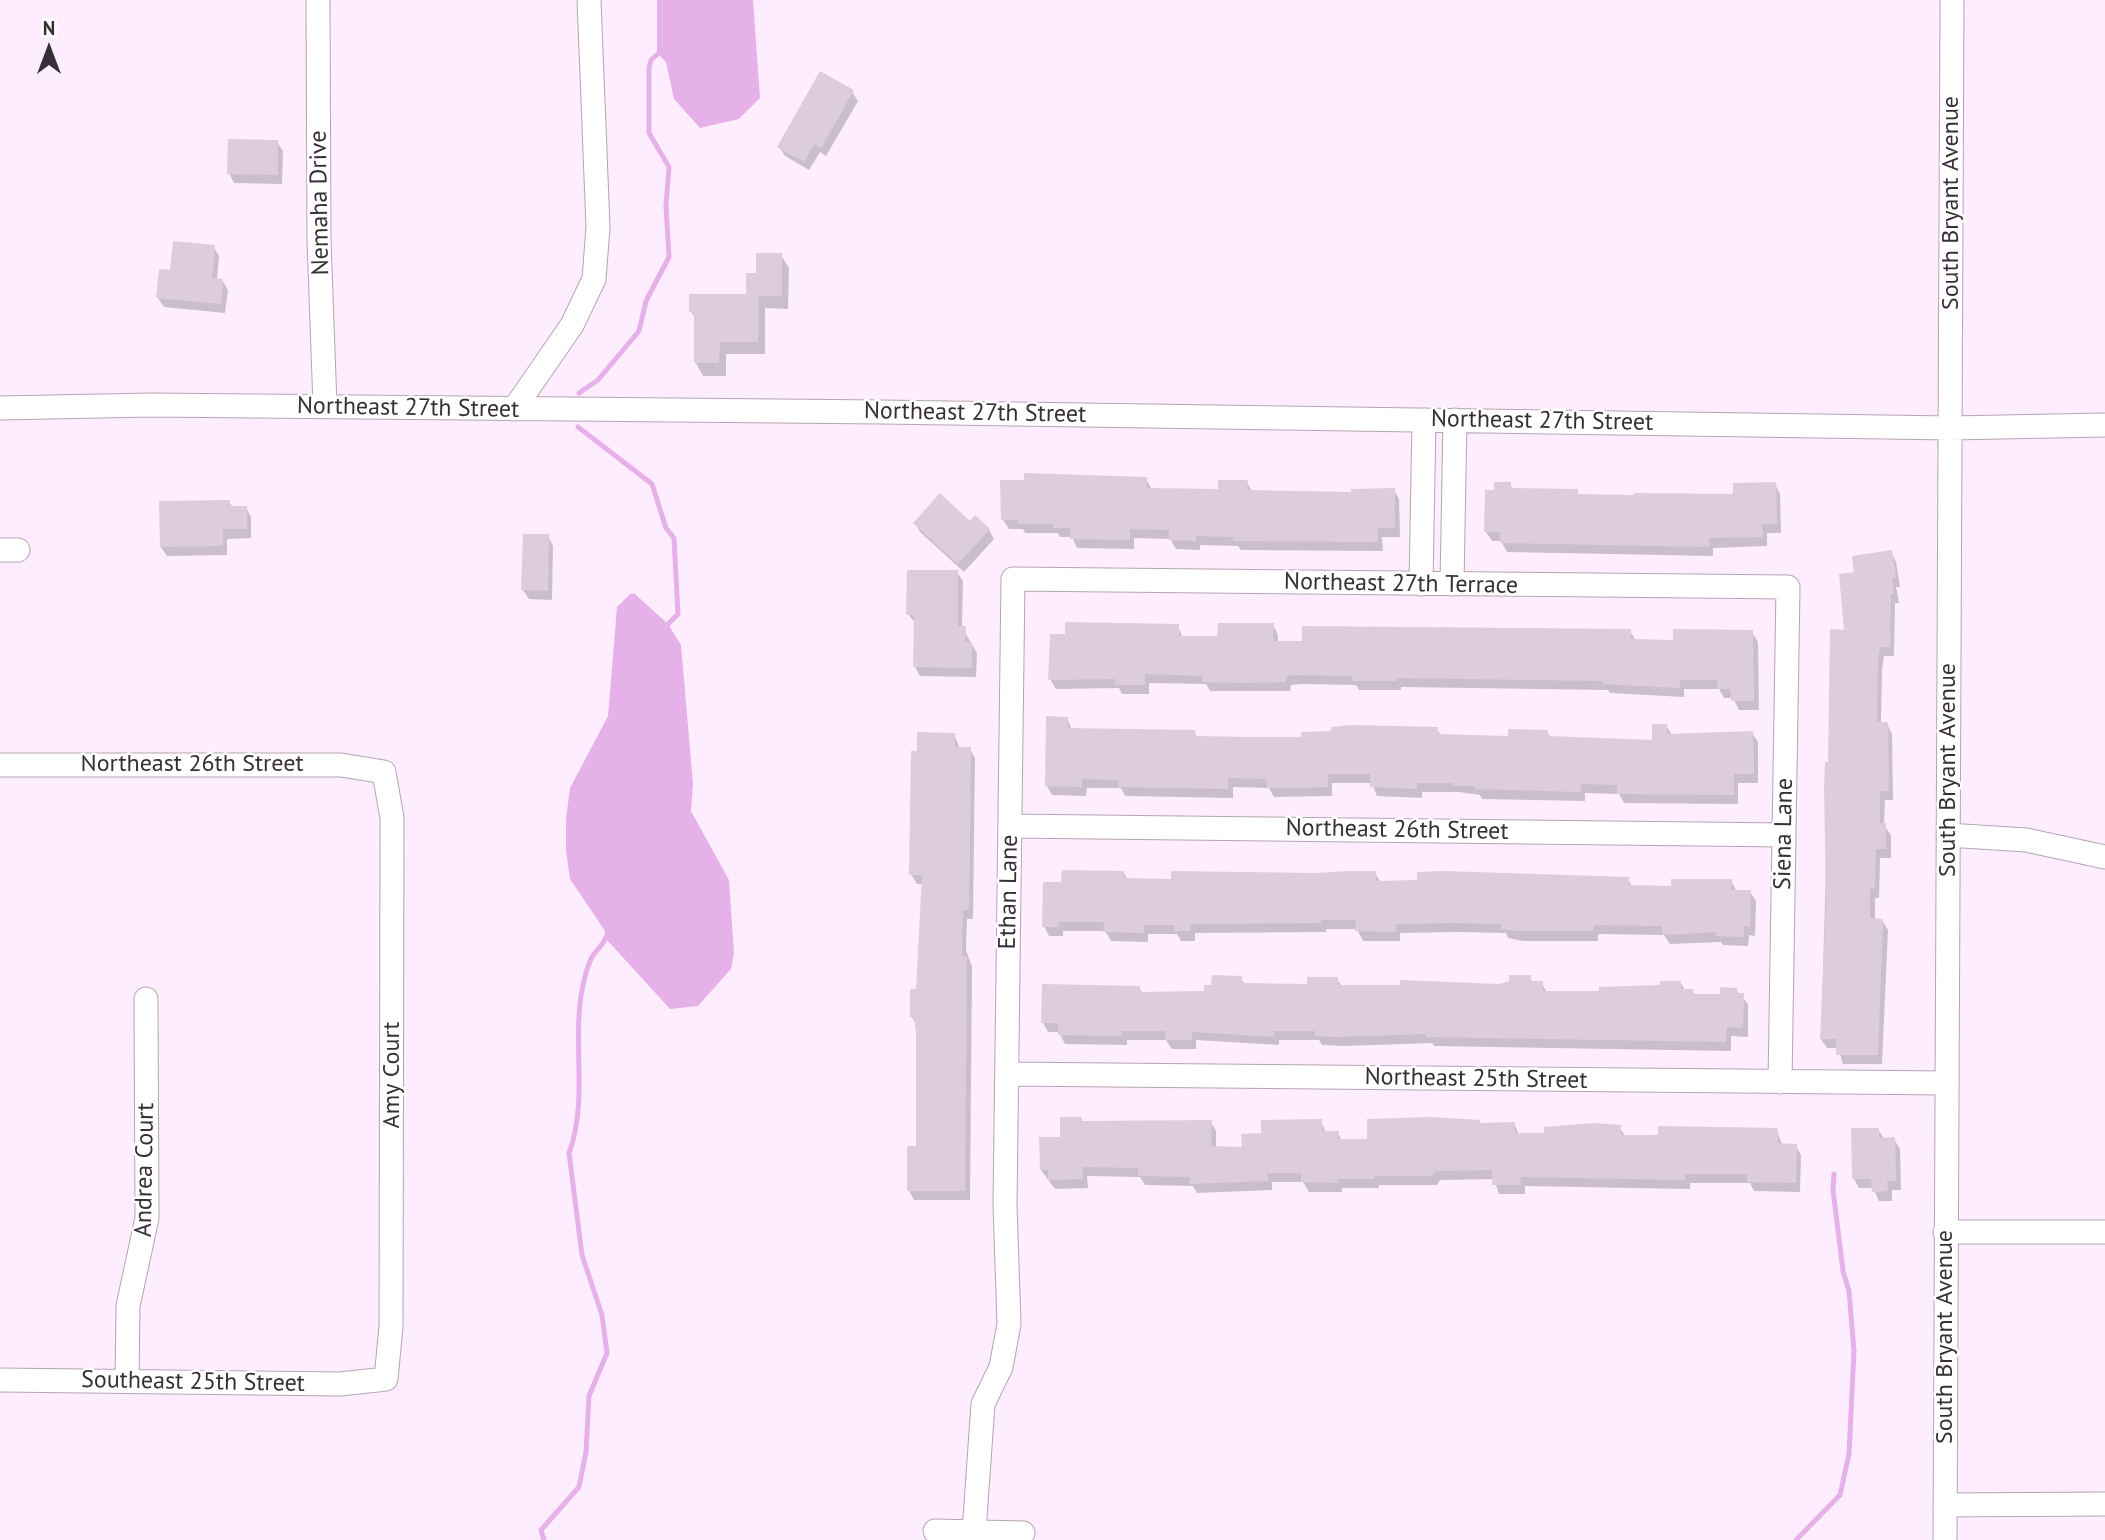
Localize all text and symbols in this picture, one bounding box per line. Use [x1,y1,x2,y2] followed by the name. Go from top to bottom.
[14,14,84,84] north arrow
[43,16,55,40] text: N
[1937,96,1965,310] street label: South Bryant Avenue
[304,130,336,276] street label: Nemaha Drive
[297,392,519,424] street label: Northeast 27th Street
[864,397,1086,429] street label: Northeast 27th Street
[1431,405,1653,437] street label: Northeast 27th Street
[1284,568,1518,600] street label: Northeast 27th Terrace
[1934,663,1962,877] street label: South Bryant Avenue
[80,750,304,778] street label: Northeast 26th Street
[1769,778,1799,890] street label: Siena Lane
[1285,814,1509,846] street label: Northeast 26th Street
[994,834,1024,950] street label: Ethan Lane
[378,1022,406,1128] street label: Amy Court
[1364,1063,1588,1095] street label: Northeast 25th Street
[129,1103,161,1237] street label: Andrea Court
[1931,1230,1959,1444] street label: South Bryant Avenue
[81,1366,305,1398] street label: Southeast 25th Street

